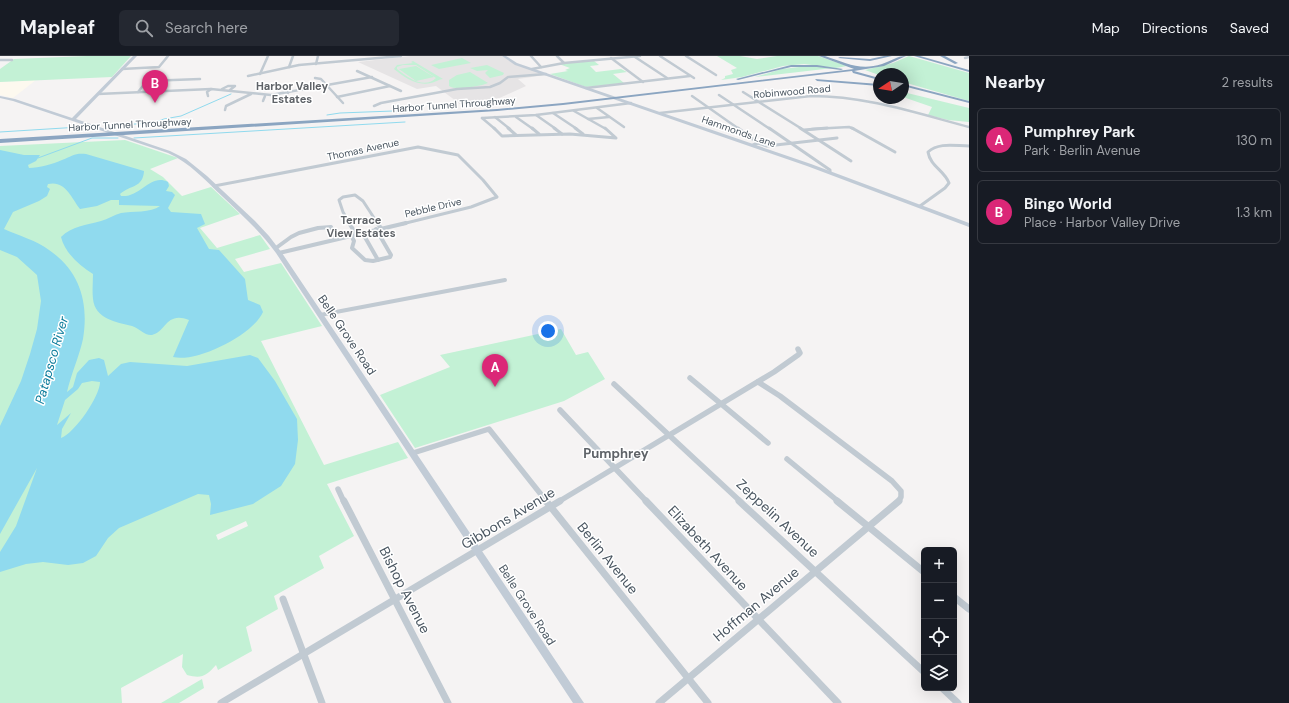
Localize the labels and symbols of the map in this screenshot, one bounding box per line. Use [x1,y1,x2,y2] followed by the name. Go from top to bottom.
[873,68,909,104] north arrow
[142,70,168,103] pin: B
[256,79,328,106] district label: Harbor Valley Estates
[753,82,831,101] street label: Robinwood Road
[392,94,517,115] street label: Harbor Tunnel Throughway
[700,113,778,150] street label: Hammonds Lane
[68,115,192,134] street label: Harbor Tunnel Throughway
[326,135,401,163] street label: Thomas Avenue
[403,195,463,220] street label: Pebble Drive
[326,213,396,240] district label: Terrace View Estates
[314,292,380,378] street label: Belle Grove Road
[31,313,72,406] water label: Patapsco River
[538,321,558,341] your location
[482,354,508,387] pin: A
[583,445,649,462] district label: Pumphrey
[733,475,823,561] street label: Zeppelin Avenue
[458,483,558,553] street label: Gibbons Avenue
[664,502,752,594] street label: Elizabeth Avenue
[574,518,643,598] street label: Berlin Avenue
[375,543,435,637] street label: Bishop Avenue
[495,561,559,649] street label: Belle Grove Road
[709,563,803,645] street label: Hoffman Avenue

